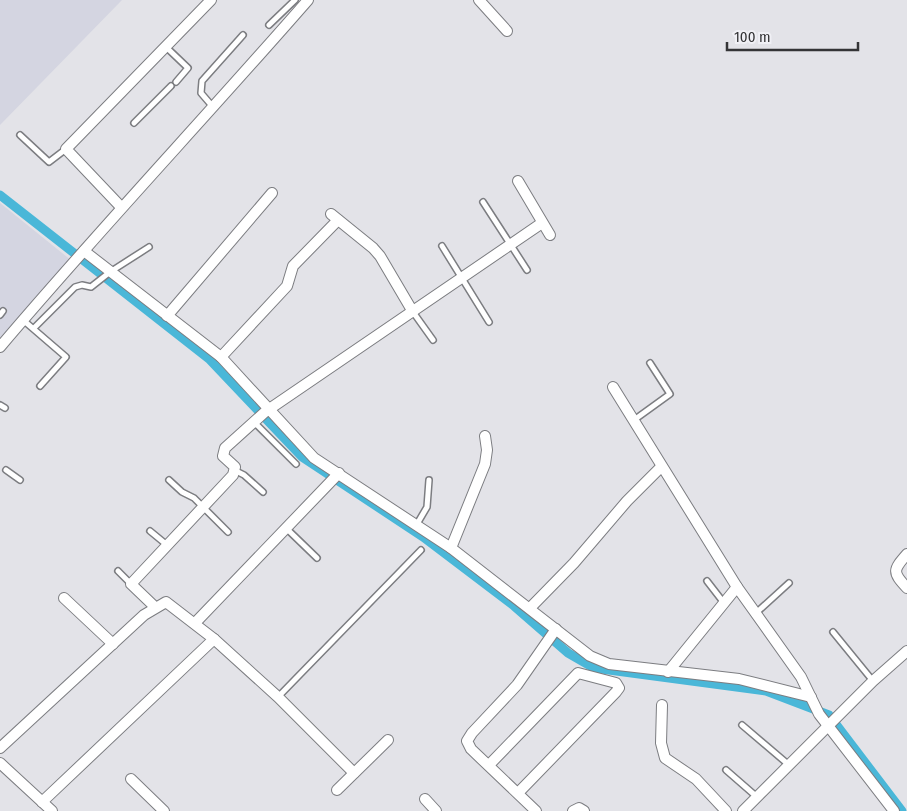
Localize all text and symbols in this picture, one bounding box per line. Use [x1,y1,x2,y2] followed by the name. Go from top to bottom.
[727,20,858,52] scale bar
[734,28,771,46] text: 100 m

